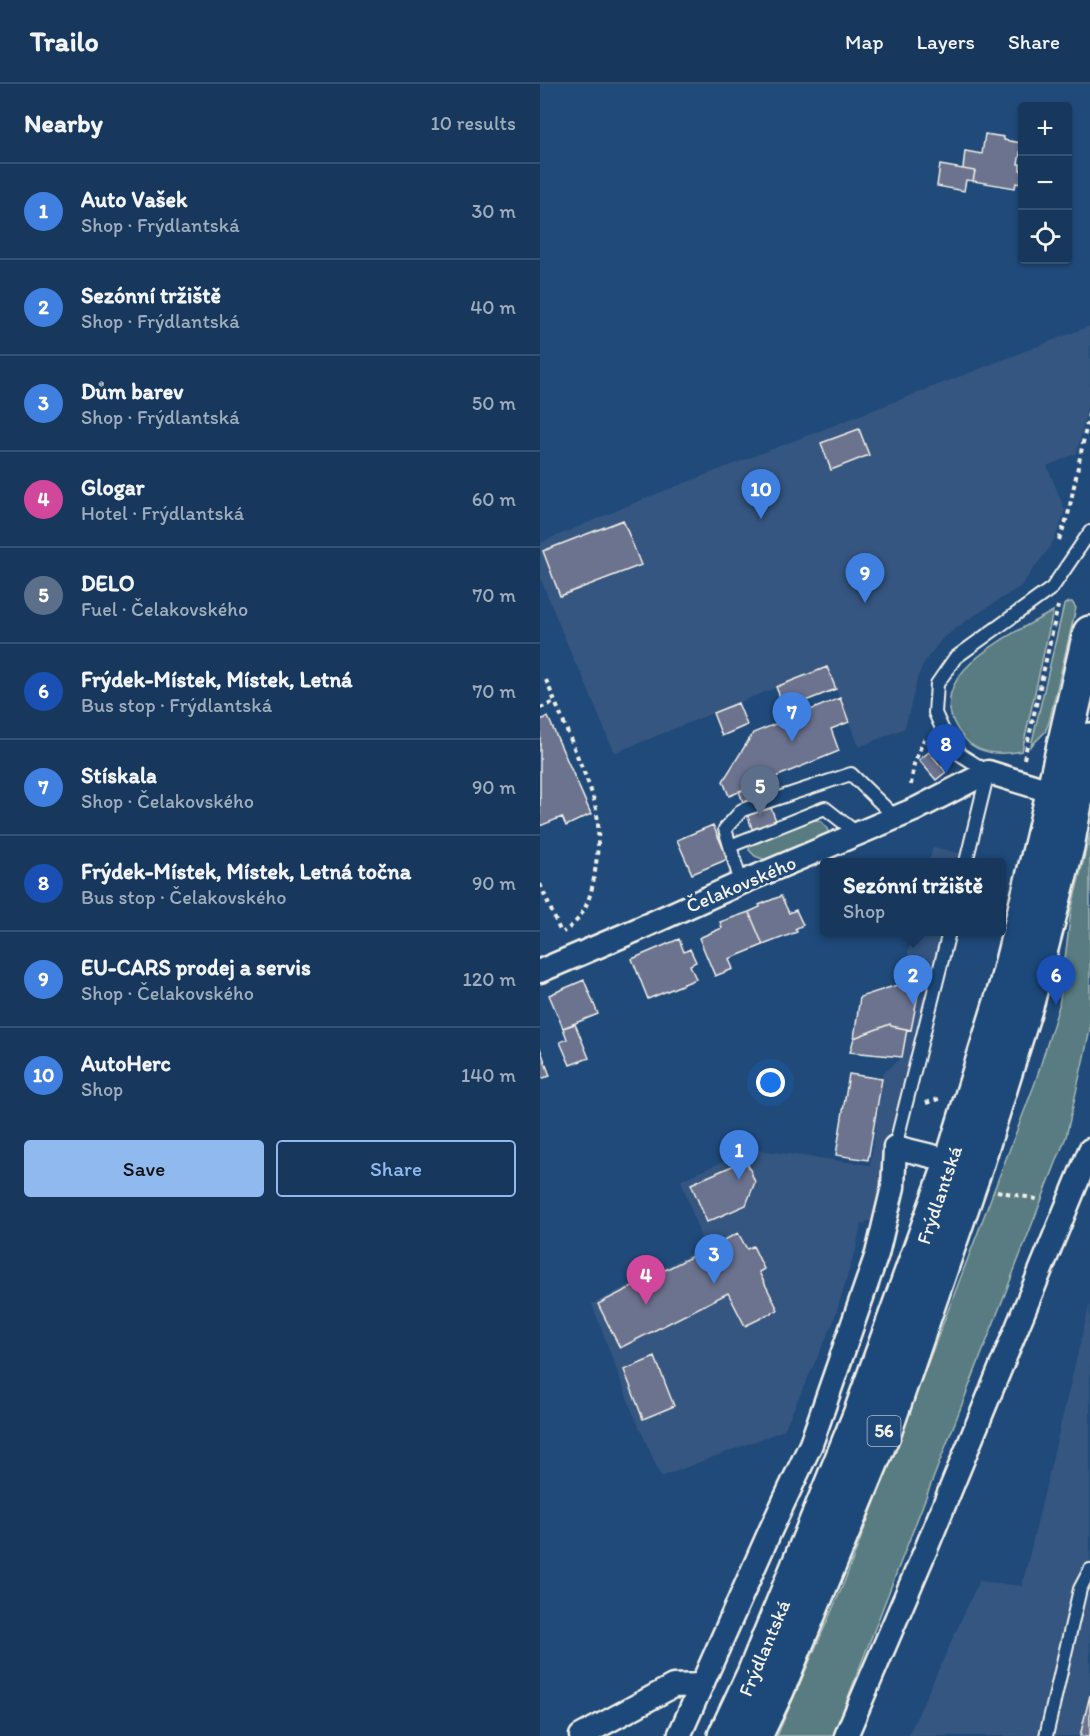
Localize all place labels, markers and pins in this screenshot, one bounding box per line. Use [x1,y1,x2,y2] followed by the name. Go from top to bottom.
[742,470,780,519] pin: 10
[846,554,884,603] pin: 9
[772,692,812,742] pin: 7
[926,724,966,774] pin: 8
[740,766,780,816] pin: 5
[894,956,932,1005] pin: 2
[1036,956,1076,1005] pin: 6
[720,1130,758,1180] pin: 1
[694,1234,734,1284] pin: 3
[626,1256,666,1305] pin: 4

